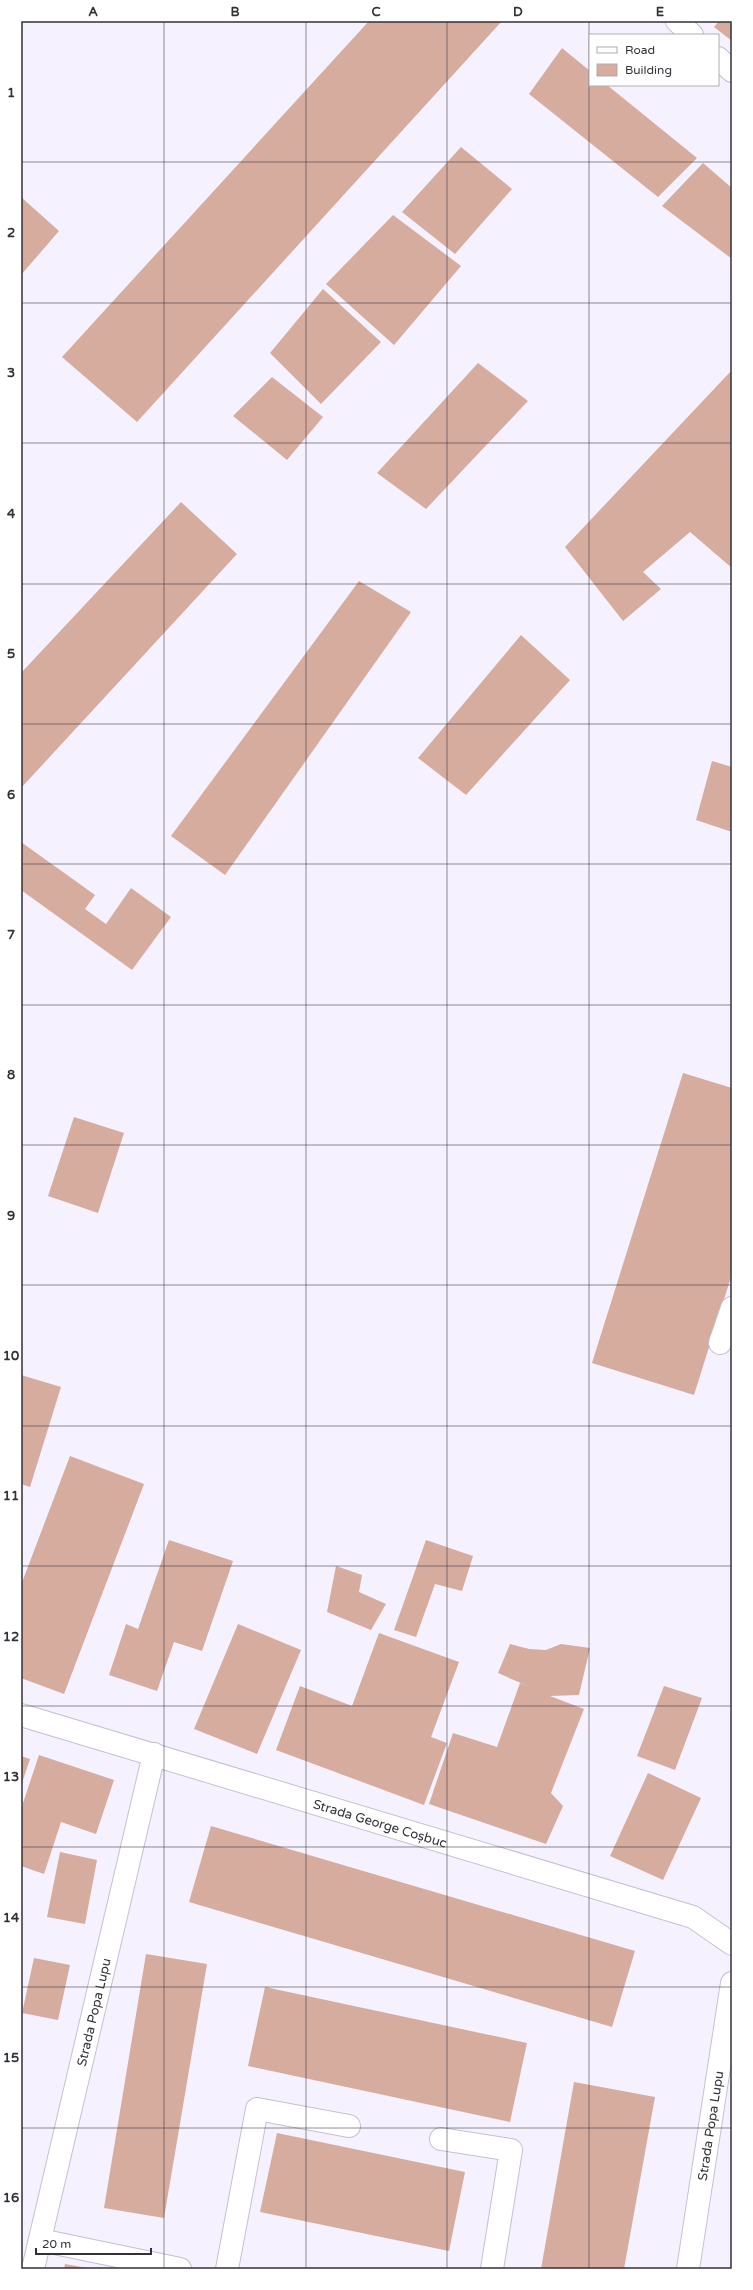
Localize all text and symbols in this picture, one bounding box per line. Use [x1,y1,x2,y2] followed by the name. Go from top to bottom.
[88,4,98,20] text: A
[230,4,240,20] text: B
[371,4,381,20] text: C
[513,4,523,20] text: D
[656,4,664,20] text: E
[589,34,719,86] legend
[625,43,655,57] text: Road
[625,63,672,77] text: Building
[7,85,15,101] text: 1
[7,225,15,241] text: 2
[7,365,15,381] text: 3
[7,506,16,522] text: 4
[7,646,15,662] text: 5
[7,787,15,803] text: 6
[7,927,15,943] text: 7
[7,1067,15,1083] text: 8
[7,1208,15,1224] text: 9
[3,1348,19,1364] text: 10
[3,1488,19,1504] text: 11
[3,1629,19,1645] text: 12
[3,1769,19,1785] text: 13
[311,1796,449,1852] street label: Strada George Coșbuc
[3,1910,20,1926] text: 14
[74,1956,115,2068] street label: Strada Popa Lupu
[3,2050,19,2066] text: 15
[695,2070,727,2182] street label: Strada Popa Lupu
[3,2190,19,2206] text: 16
[36,2230,151,2256] scale bar
[42,2237,71,2251] text: 20 m

